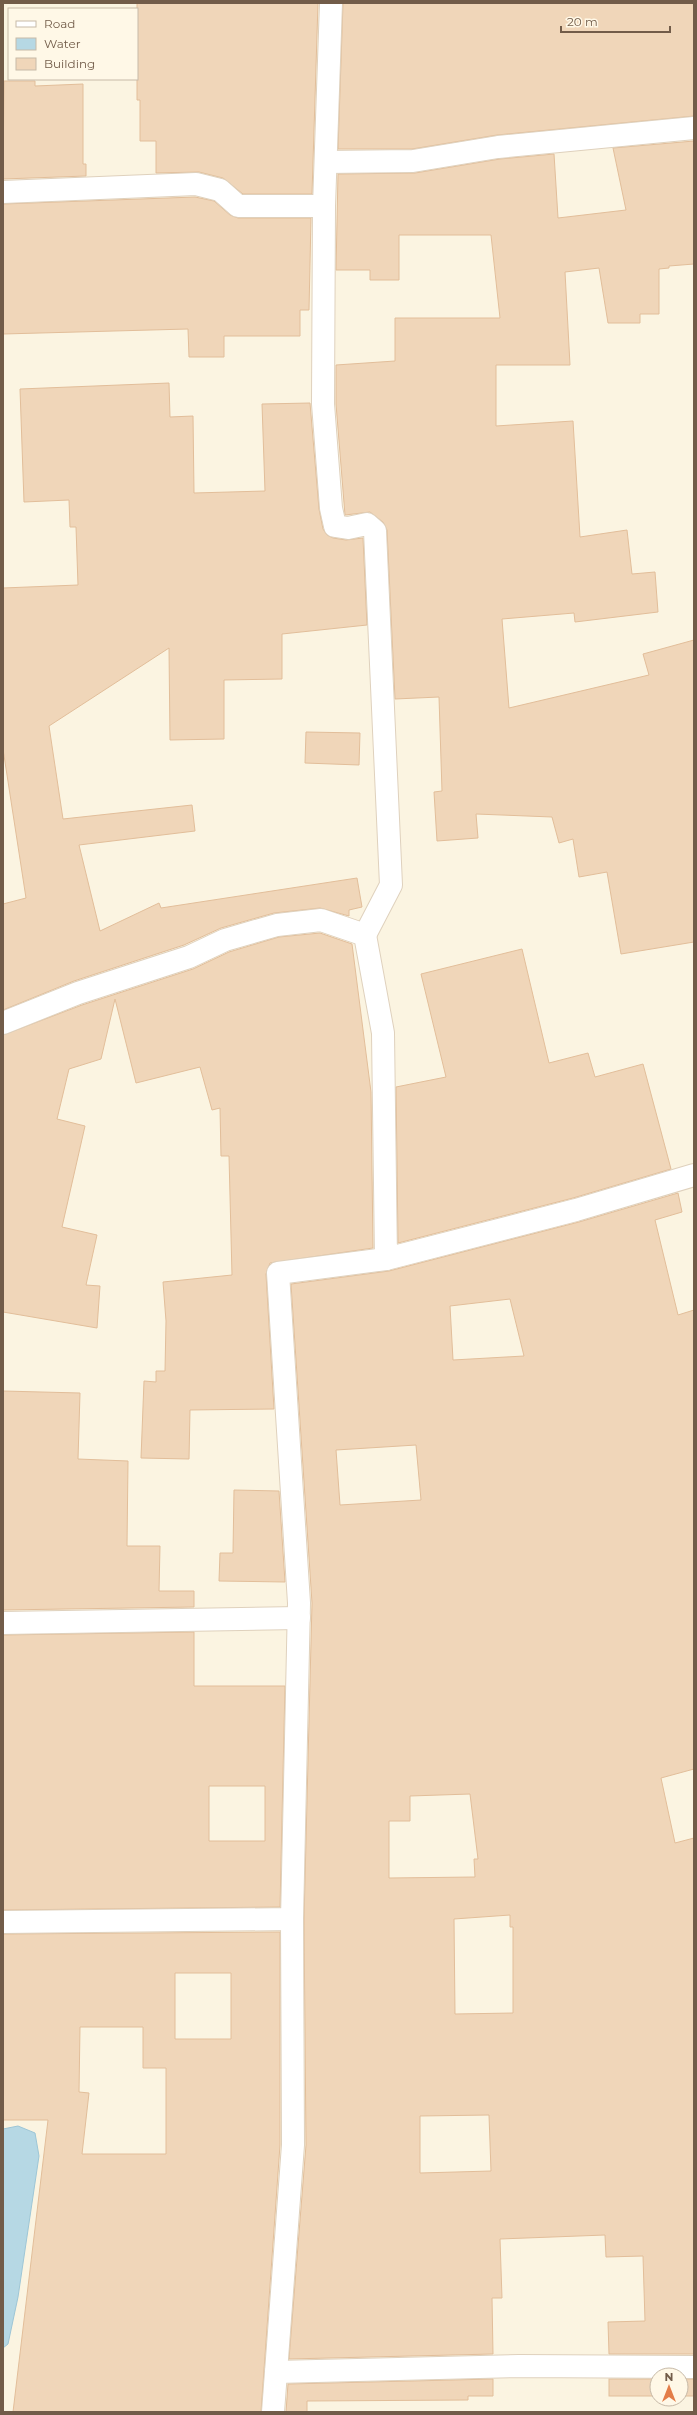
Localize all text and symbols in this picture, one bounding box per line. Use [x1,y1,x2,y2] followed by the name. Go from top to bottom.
[8,8,138,80] legend
[561,8,670,34] scale bar
[567,14,598,29] text: 20 m
[44,16,75,31] text: Road
[44,36,81,51] text: Water
[44,56,95,71] text: Building
[649,2367,689,2407] north arrow
[665,2370,673,2384] text: N

